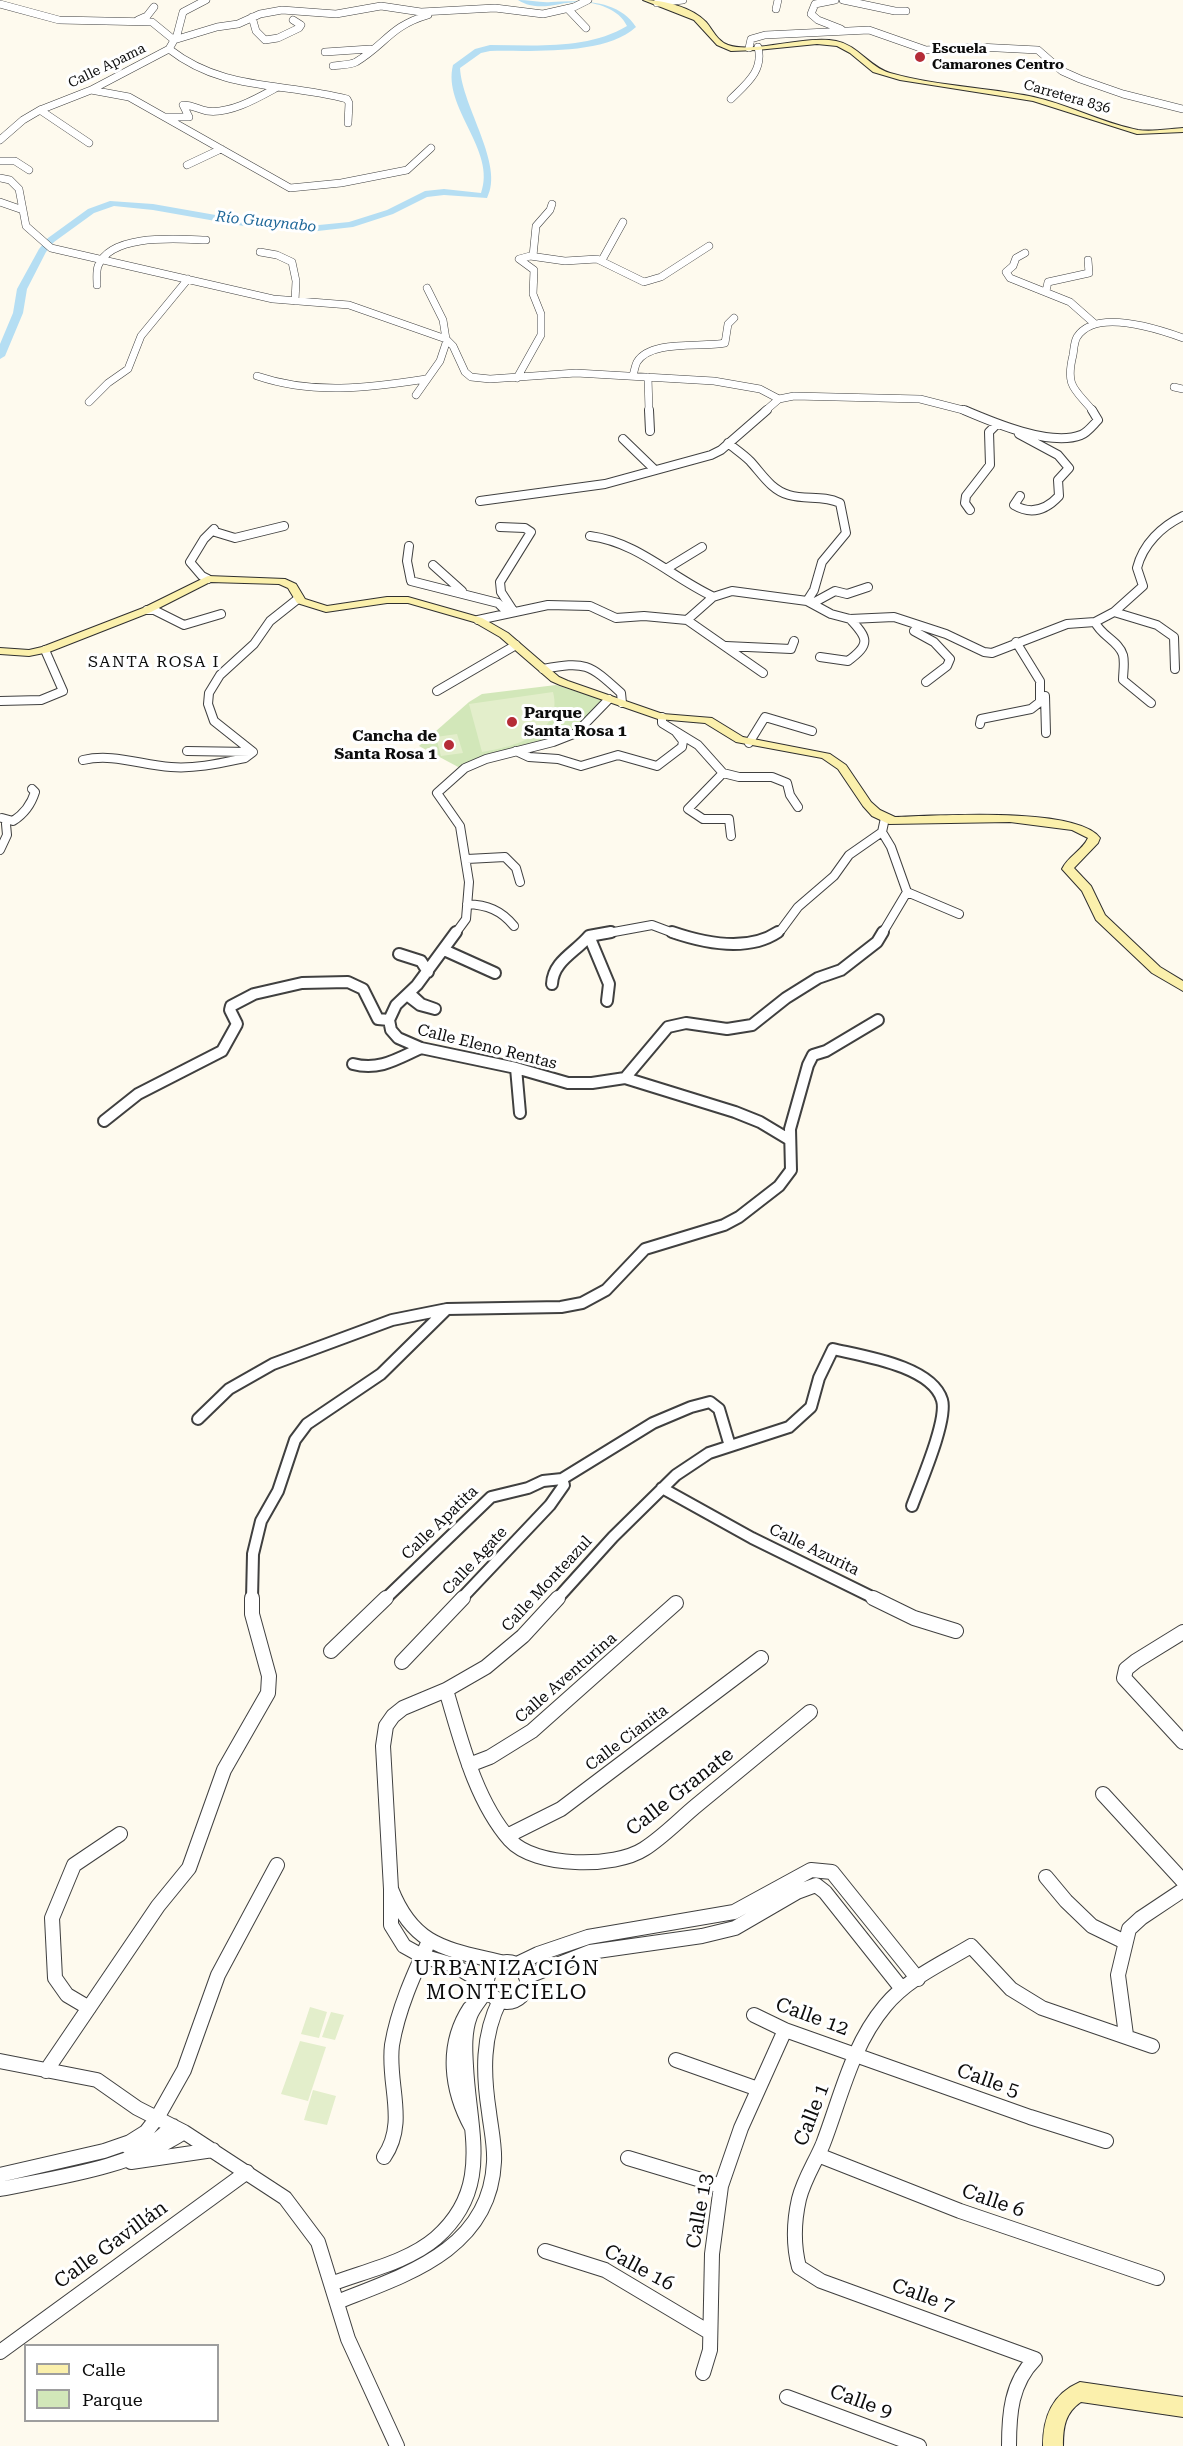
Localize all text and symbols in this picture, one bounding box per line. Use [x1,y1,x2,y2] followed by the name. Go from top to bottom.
[65,40,149,92] street label: Calle Apama
[932,41,1064,74] place label: Escuela Camarones Centro
[913,50,927,64] marker: Escuela Camarones Centro
[1022,77,1112,117] street label: Carretera 836
[215,208,317,236] water label: Río Guaynabo
[88,652,220,672] district label: SANTA ROSA I
[524,703,627,741] place label: Parque Santa Rosa 1
[505,715,519,729] marker: Parque Santa Rosa 1
[334,726,437,764] place label: Cancha de Santa Rosa 1
[442,738,456,752] marker: Cancha de Santa Rosa 1
[415,1020,559,1074] street label: Calle Eleno Rentas
[398,1482,482,1564] street label: Calle Apatita
[766,1520,862,1580] street label: Calle Azurita
[439,1523,511,1599] street label: Calle Agate
[498,1532,596,1636] street label: Calle Monteazul
[511,1629,621,1727] street label: Calle Aventurina
[582,1701,672,1775] street label: Calle Cianita
[621,1743,739,1841] street label: Calle Granate
[414,1956,600,2006] district label: URBANIZACIÓN MONTECIELO
[772,1993,852,2041] street label: Calle 12
[953,2059,1023,2103] street label: Calle 5
[789,2080,835,2150] street label: Calle 1
[682,2172,718,2250] street label: Calle 13
[958,2179,1028,2223] street label: Calle 6
[50,2196,172,2294] street label: Calle Gavillán
[600,2240,678,2296] street label: Calle 16
[888,2274,958,2318] street label: Calle 7
[24,2344,219,2422] legend
[82,2359,126,2380] text: Calle
[826,2380,896,2424] street label: Calle 9
[82,2389,143,2410] text: Parque

